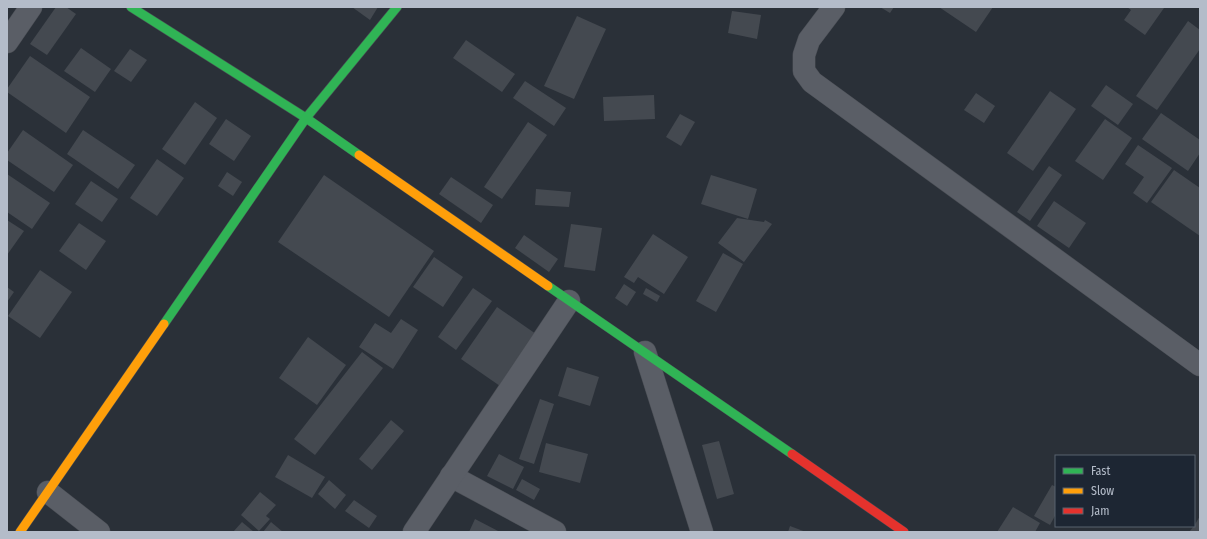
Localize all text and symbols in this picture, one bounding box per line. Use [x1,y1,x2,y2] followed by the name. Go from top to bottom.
[1055,455,1195,527] legend
[1091,464,1110,478] text: Fast
[1091,484,1114,498] text: Slow
[1091,504,1109,518] text: Jam

